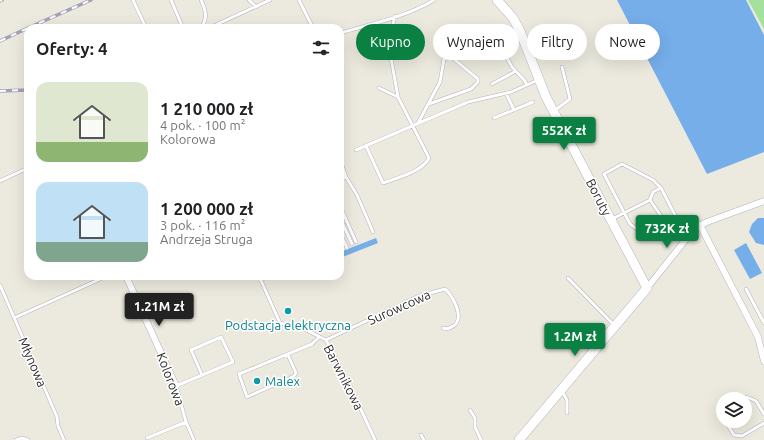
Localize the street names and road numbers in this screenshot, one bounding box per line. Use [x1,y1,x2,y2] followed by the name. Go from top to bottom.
[584,176,614,218] street label: Boruty
[365,287,433,327] street label: Surowcowa
[16,335,50,389] street label: Młynowa
[322,342,366,412] street label: Barwnikowa
[154,351,188,407] street label: Kolorowa

